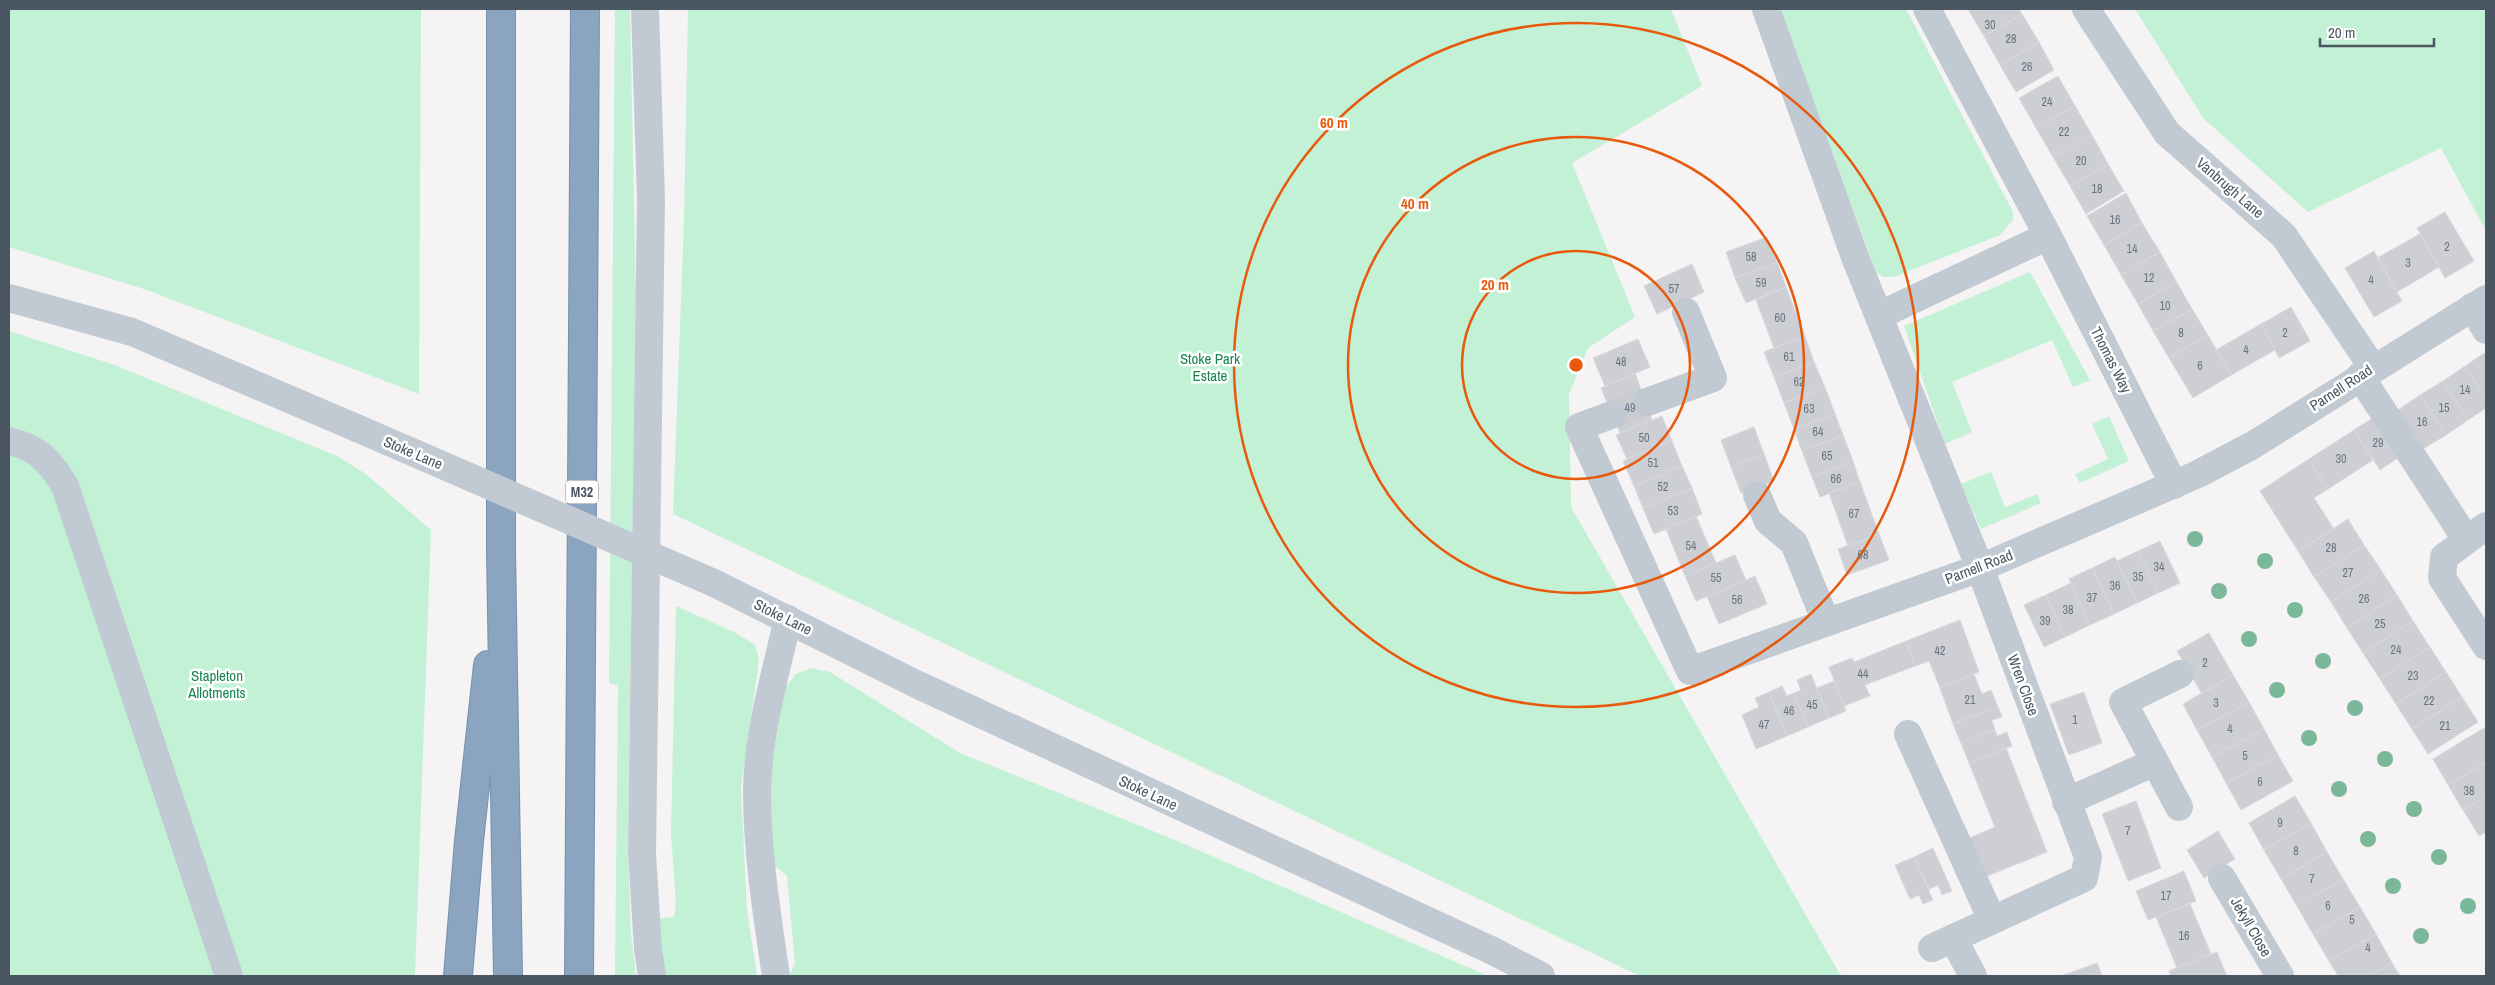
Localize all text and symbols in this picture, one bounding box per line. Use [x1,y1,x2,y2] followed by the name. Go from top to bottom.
[2320,15,2434,47] scale bar
[1985,17,1995,33] house number: 30
[2328,22,2355,43] text: 20 m
[2006,31,2016,47] house number: 28
[2022,59,2032,75] house number: 26
[2042,94,2053,110] house number: 24
[1320,112,1348,133] text: 60 m
[2059,124,2069,140] house number: 22
[2192,152,2269,223] street label: Vanbrugh Lane
[2076,153,2086,169] house number: 20
[2092,181,2102,197] house number: 18
[1401,193,1429,214] text: 40 m
[2110,212,2120,228] house number: 16
[2444,239,2450,255] house number: 2
[2127,241,2138,257] house number: 14
[1746,249,1756,265] house number: 58
[2405,255,2411,271] house number: 3
[2144,270,2154,286] house number: 12
[2368,272,2374,288] house number: 4
[1481,274,1509,295] text: 20 m
[1756,275,1766,291] house number: 59
[1669,281,1680,297] house number: 57
[2160,298,2170,314] house number: 10
[1775,310,1785,326] house number: 60
[2086,323,2138,397] street label: Thomas Way
[2178,325,2184,341] house number: 8
[2282,325,2288,341] house number: 2
[2243,342,2249,358] house number: 4
[1180,348,1241,386] park label: Stoke Park Estate
[1784,349,1795,365] house number: 61
[1616,354,1626,370] house number: 48
[1567,356,1585,374] centre of rings
[2197,358,2203,374] house number: 6
[2305,359,2376,416] street label: Parnell Road
[1794,374,1804,390] house number: 62
[2460,382,2471,398] house number: 14
[1625,400,1635,416] house number: 49
[2439,400,2450,416] house number: 15
[1804,401,1814,417] house number: 63
[2417,414,2427,430] house number: 16
[1813,424,1824,440] house number: 64
[1639,430,1649,446] house number: 50
[380,431,446,474] street label: Stoke Lane
[2373,435,2383,451] house number: 29
[1822,448,1833,464] house number: 65
[2336,451,2346,467] house number: 30
[1648,455,1659,471] house number: 51
[1831,471,1841,487] house number: 66
[1658,479,1668,495] house number: 52
[566,481,598,504] road number: M32
[1668,503,1678,519] house number: 53
[1849,506,1860,522] house number: 67
[1686,538,1697,554] house number: 54
[2326,540,2336,556] house number: 28
[1942,544,2016,589] street label: Parnell Road
[1858,547,1868,563] house number: 68
[2154,559,2165,575] house number: 34
[2343,565,2354,581] house number: 27
[2133,569,2144,585] house number: 35
[1711,570,1722,586] house number: 55
[2110,578,2120,594] house number: 36
[2087,590,2098,606] house number: 37
[2359,591,2369,607] house number: 26
[1732,592,1742,608] house number: 56
[751,593,816,640] street label: Stoke Lane
[2063,602,2073,618] house number: 38
[2040,613,2050,629] house number: 39
[2375,616,2386,632] house number: 25
[2391,642,2402,658] house number: 24
[1935,643,1945,659] house number: 42
[2003,651,2044,719] street label: Wren Close
[2202,655,2208,671] house number: 2
[187,665,246,703] park label: Stapleton Allotments
[1858,666,1869,682] house number: 44
[2408,668,2418,684] house number: 23
[1965,692,1976,708] house number: 21
[2424,693,2434,709] house number: 22
[2213,695,2219,711] house number: 3
[1807,697,1818,713] house number: 45
[1784,703,1794,719] house number: 46
[2072,712,2078,728] house number: 1
[1759,717,1770,733] house number: 47
[2440,718,2451,734] house number: 21
[2227,721,2233,737] house number: 4
[2242,748,2248,764] house number: 5
[1116,770,1181,815] street label: Stoke Lane
[2257,774,2263,790] house number: 6
[2464,783,2474,799] house number: 38
[2277,815,2283,831] house number: 9
[2125,823,2131,839] house number: 7
[2293,843,2299,859] house number: 8
[2309,871,2315,887] house number: 7
[2161,888,2172,904] house number: 17
[2226,893,2277,961] street label: Jekyll Close
[2325,898,2331,914] house number: 6
[2349,912,2355,928] house number: 5
[2179,928,2189,944] house number: 16
[2365,940,2371,956] house number: 4

